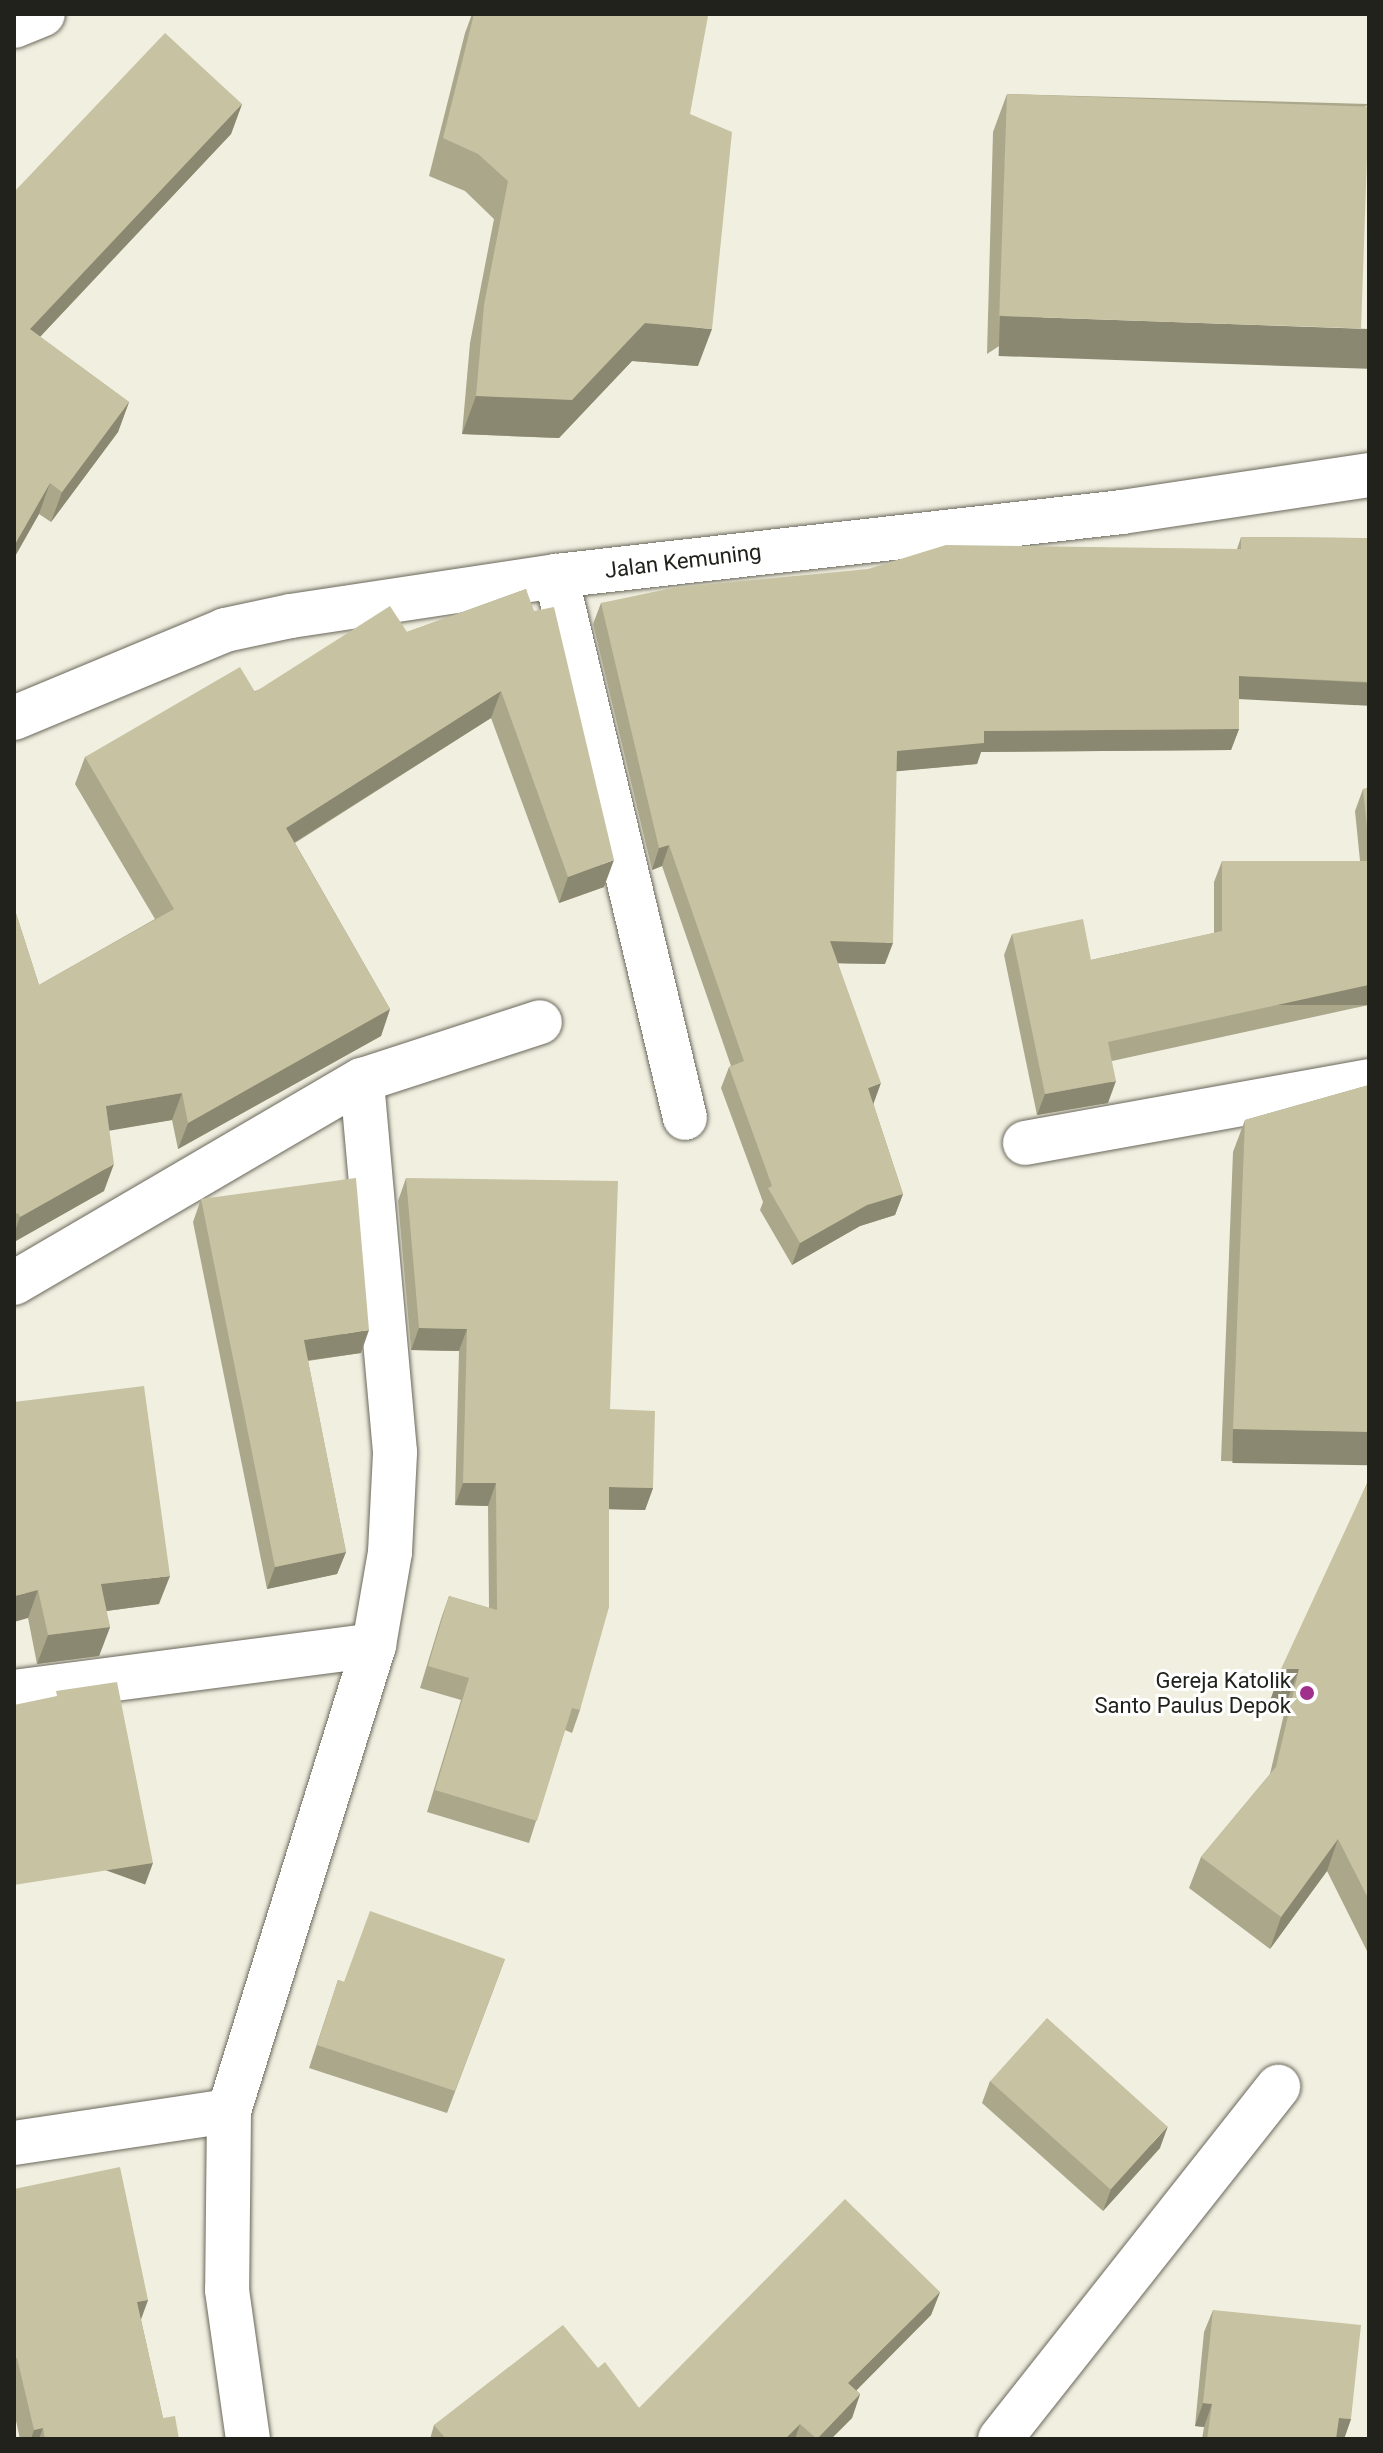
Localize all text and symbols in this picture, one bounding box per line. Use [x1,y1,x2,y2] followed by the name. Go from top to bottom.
[603,538,763,584] street label: Jalan Kemuning
[1095,1667,1291,1718] place label: Gereja Katolik Santo Paulus Depok
[1298,1684,1316,1702] marker: Gereja Katolik Santo Paulus Depok

